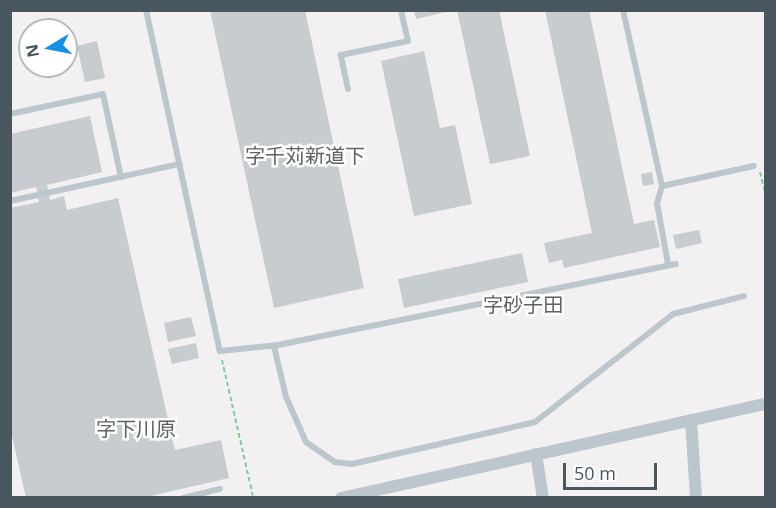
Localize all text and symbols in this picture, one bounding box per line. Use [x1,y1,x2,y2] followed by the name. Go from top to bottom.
[18,18,78,78] north arrow
[20,42,44,59] text: N
[245,143,365,167] district label: 字千苅新道下
[483,292,563,316] district label: 字砂子田
[96,416,176,440] district label: 字下川原
[566,451,660,489] scale bar
[574,461,616,485] text: 50 m

